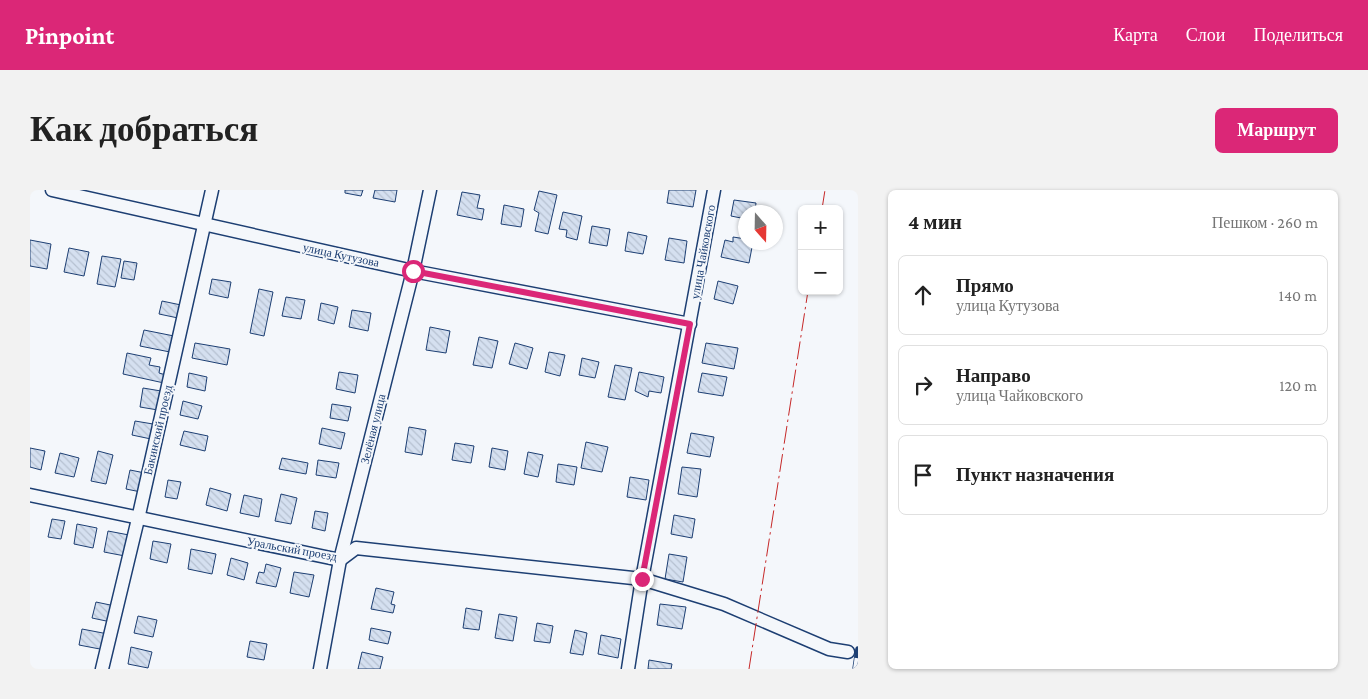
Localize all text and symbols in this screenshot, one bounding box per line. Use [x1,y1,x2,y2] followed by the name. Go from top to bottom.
[25,22,114,49] text: Pinpoint
[1113,25,1158,45] text: Карта
[1186,25,1225,45] text: Слои
[1253,25,1343,45] text: Поделиться
[1215,108,1338,153] button: Маршрут
[30,110,258,149] text: Как добраться
[688,204,718,300] street label: улица Чайковского
[738,205,783,250] north arrow
[798,205,843,295] map controls
[798,205,843,250] button: +
[908,210,962,234] text: 4 мин
[1212,214,1318,231] text: Пешком · 260 m
[302,240,381,270] street label: улица Кутузова
[798,250,843,295] button: −
[402,260,425,283] route start
[956,275,1014,296] text: Прямо
[909,281,937,309] icon: ahead
[1279,287,1317,304] text: 140 m
[956,297,1059,314] text: улица Кутузова
[956,365,1031,386] text: Направо
[909,371,937,399] icon: right
[1279,377,1317,394] text: 120 m
[141,384,175,476] street label: Бакинский проезд
[956,387,1083,404] text: улица Чайковского
[358,392,389,466] street label: Зелёная улица
[909,461,937,489] icon: arrive
[956,464,1114,485] text: Пункт назначения
[246,534,338,564] street label: Уральский проезд
[631,568,654,591] route end

